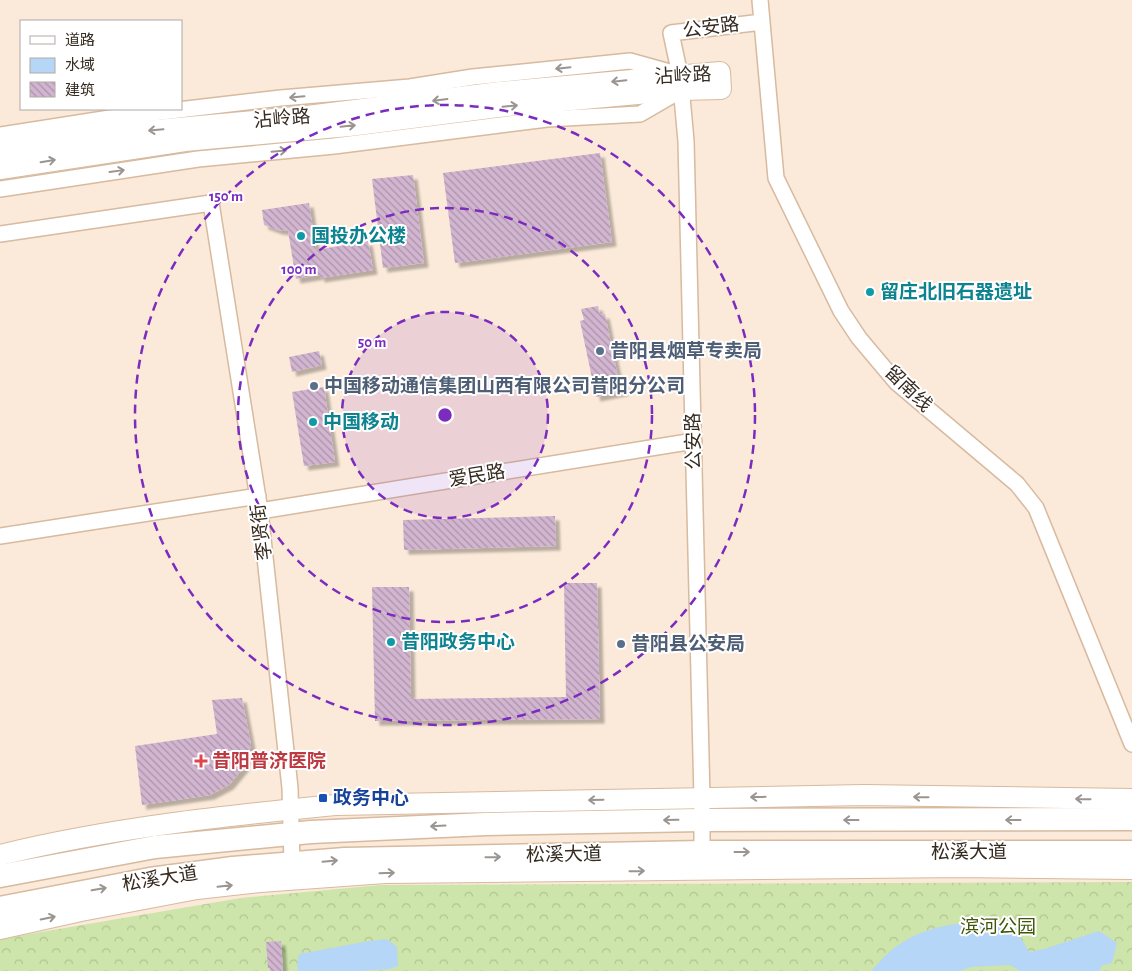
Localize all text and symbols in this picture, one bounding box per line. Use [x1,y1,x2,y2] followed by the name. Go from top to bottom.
[681,13,740,41] street label: 公安路
[20,20,182,110] legend
[65,32,95,48] text: 道路
[65,57,95,73] text: 水域
[556,63,572,72] one-way arrow
[654,63,712,87] street label: 沾岭路
[611,76,627,86] one-way arrow
[65,82,95,98] text: 建筑
[290,92,306,101] one-way arrow
[432,95,448,105] one-way arrow
[501,101,517,110] one-way arrow
[253,105,311,131] street label: 沾岭路
[340,121,356,131] one-way arrow
[149,125,165,135] one-way arrow
[270,146,286,156] one-way arrow
[40,156,56,166] one-way arrow
[109,166,125,176] one-way arrow
[209,189,243,204] text: 150 m
[311,226,406,246] place label: 国投办公楼
[295,230,307,242] marker: 国投办公楼
[281,262,317,277] text: 100 m
[880,281,1032,302] place label: 留庄北旧石器遗址
[864,286,876,298] marker: 留庄北旧石器遗址
[358,335,386,350] text: 50 m
[610,340,762,361] place label: 昔阳县烟草专卖局
[594,345,606,357] marker: 昔阳县烟草专卖局
[881,361,936,416] street label: 留南线
[324,375,685,396] place label: 中国移动通信集团山西有限公司昔阳分公司
[308,380,320,392] marker: 中国移动通信集团山西有限公司昔阳分公司
[436,406,454,424] centre of rings
[323,412,399,432] place label: 中国移动
[682,412,704,470] street label: 公安路
[307,416,319,428] marker: 中国移动
[447,461,507,490] street label: 爱民路
[247,503,275,562] street label: 李贤街
[401,631,515,652] place label: 昔阳政务中心
[631,633,745,654] place label: 昔阳县公安局
[385,636,397,648] marker: 昔阳政务中心
[615,638,627,650] marker: 昔阳县公安局
[212,750,326,771] place label: 昔阳普济医院
[194,754,208,768] marker: 昔阳普济医院
[333,787,409,808] place label: 政务中心
[317,792,329,804] marker: 政务中心
[751,792,767,802] one-way arrow
[913,792,929,801] one-way arrow
[1076,794,1092,804] one-way arrow
[588,795,604,805] one-way arrow
[663,815,680,825] one-way arrow
[843,815,860,825] one-way arrow
[1006,815,1022,825] one-way arrow
[431,821,447,831] one-way arrow
[931,841,1007,862] street label: 松溪大道
[526,843,602,865] street label: 松溪大道
[734,847,750,857] one-way arrow
[484,852,500,861] one-way arrow
[322,856,338,865] one-way arrow
[121,862,199,894] street label: 松溪大道
[628,866,644,876] one-way arrow
[378,869,394,878] one-way arrow
[216,881,232,891] one-way arrow
[91,883,107,893] one-way arrow
[39,913,55,923] one-way arrow
[960,916,1036,937] park label: 滨河公园

